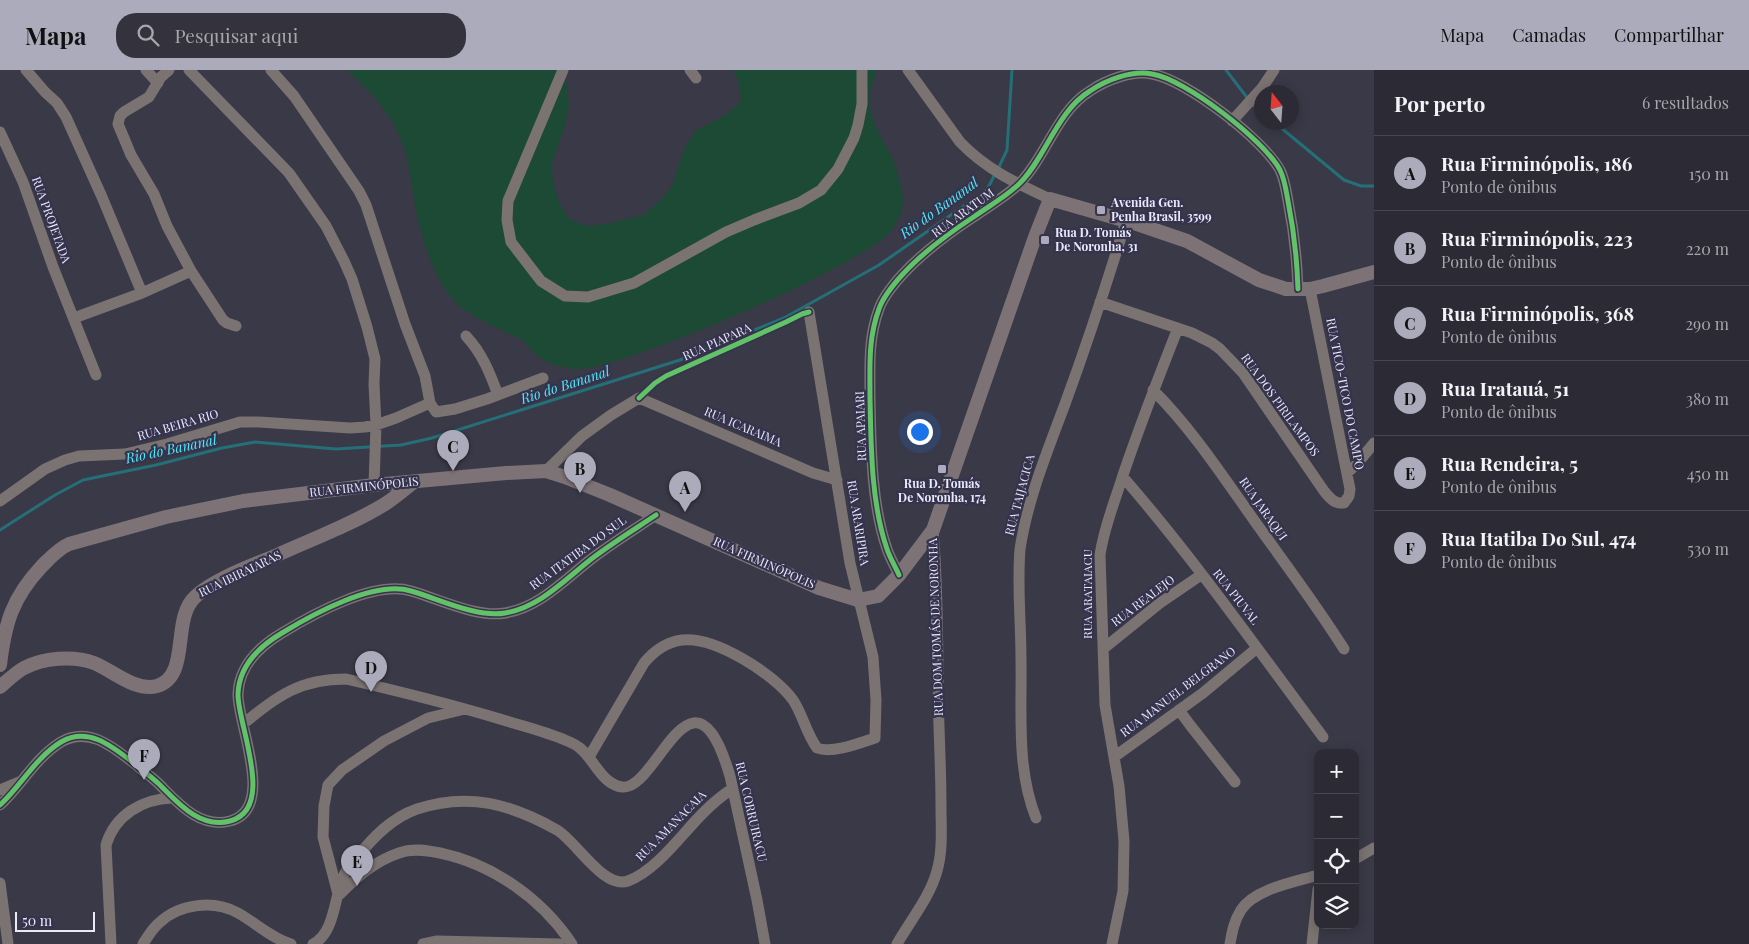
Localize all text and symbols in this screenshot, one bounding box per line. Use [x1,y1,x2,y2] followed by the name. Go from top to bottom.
[116,13,466,58] search box
[25,19,86,51] text: Mapa
[134,21,162,49] icon: search
[174,22,298,48] text: Pesquisar aqui
[1440,23,1484,47] text: Mapa
[1512,23,1586,47] text: Camadas
[1614,23,1724,47] text: Compartilhar
[1254,85,1299,130] north arrow
[1394,89,1485,117] text: Por perto
[1642,92,1729,113] text: 6 resultados
[1441,150,1632,176] text: Rua Firminópolis, 186
[1405,163,1415,184] text: A
[1689,163,1729,184] text: 150 m
[895,172,983,243] water label: Rio do Bananal
[29,174,75,266] street label: RUA PROJETADA
[1441,176,1557,197] text: Ponto de ônibus
[928,184,997,240] street label: RUA ARATUM
[1110,194,1212,224] place label: Avenida Gen. Penha Brasil, 3599
[1095,204,1107,216] marker: Avenida Gen. Penha Brasil, 3599
[1055,224,1138,254] place label: Rua D. Tomás De Noronha, 31
[1441,225,1633,251] text: Rua Firminópolis, 223
[1039,234,1051,246] marker: Rua D. Tomás De Noronha, 31
[1405,238,1415,259] text: B
[1686,238,1729,259] text: 220 m
[1441,251,1557,272] text: Ponto de ônibus
[1441,300,1634,326] text: Rua Firminópolis, 368
[1404,313,1416,334] text: C
[1685,313,1729,334] text: 290 m
[1323,316,1369,471] street label: RUA TICO-TICO DO CAMPO
[680,319,754,363] street label: RUA PIAPARA
[1441,326,1557,347] text: Ponto de ônibus
[1238,350,1324,459] street label: RUA DOS PIRILAMPOS
[517,361,613,408] water label: Rio do Bananal
[1441,375,1569,401] text: Rua Iratauá, 51
[1404,388,1416,409] text: D
[1686,388,1729,409] text: 380 m
[851,391,869,461] street label: RUA APAIARI
[1441,401,1557,422] text: Ponto de ônibus
[702,403,785,450] street label: RUA ICARAIMA
[135,405,220,443] street label: RUA BEIRA RIO
[907,419,933,445] your location
[123,429,219,468] water label: Rio do Bananal
[437,430,469,471] pin: C
[1441,450,1578,476] text: Rua Rendeira, 5
[564,452,596,493] pin: B
[1001,452,1038,537] street label: RUA TAIJACICA
[936,463,948,475] marker: Rua D. Tomás De Noronha, 174
[1405,463,1415,484] text: E
[1687,463,1729,484] text: 450 m
[669,471,701,512] pin: A
[308,472,419,500] street label: RUA FIRMINÓPOLIS
[1236,474,1291,543] street label: RUA JARAQUI
[898,475,986,505] place label: Rua D. Tomás De Noronha, 174
[1441,476,1557,497] text: Ponto de ônibus
[844,479,874,567] street label: RUA ARARIPIRA
[526,512,629,593] street label: RUA ITATIBA DO SUL
[1441,525,1636,551] text: Rua Itatiba Do Sul, 474
[711,532,818,592] street label: RUA FIRMINÓPOLIS
[924,537,946,716] street label: RUA DOM TOMÁS DE NORONHA
[1405,538,1415,559] text: F
[1687,538,1729,559] text: 530 m
[196,546,283,600] street label: RUA IBIRAIARAS
[1079,549,1095,639] street label: RUA ARATAIACU
[1441,551,1557,572] text: Ponto de ônibus
[1210,565,1264,628] street label: RUA PIUVAL
[1107,571,1177,629] street label: RUA REALEJO
[1117,642,1238,740] street label: RUA MANUEL BELGRANO
[355,651,387,692] pin: D
[128,739,160,780] pin: F
[1314,749,1359,929] map controls
[1314,749,1359,794] button: +
[733,760,771,864] street label: RUA CORRUIRACU
[631,786,709,864] street label: RUA AMANACAIA
[1314,794,1359,839] button: −
[1314,839,1359,884] button: locate
[341,845,373,886] pin: E
[1314,884,1359,929] button: layers
[15,909,95,932] scale bar
[22,911,52,930] text: 50 m

